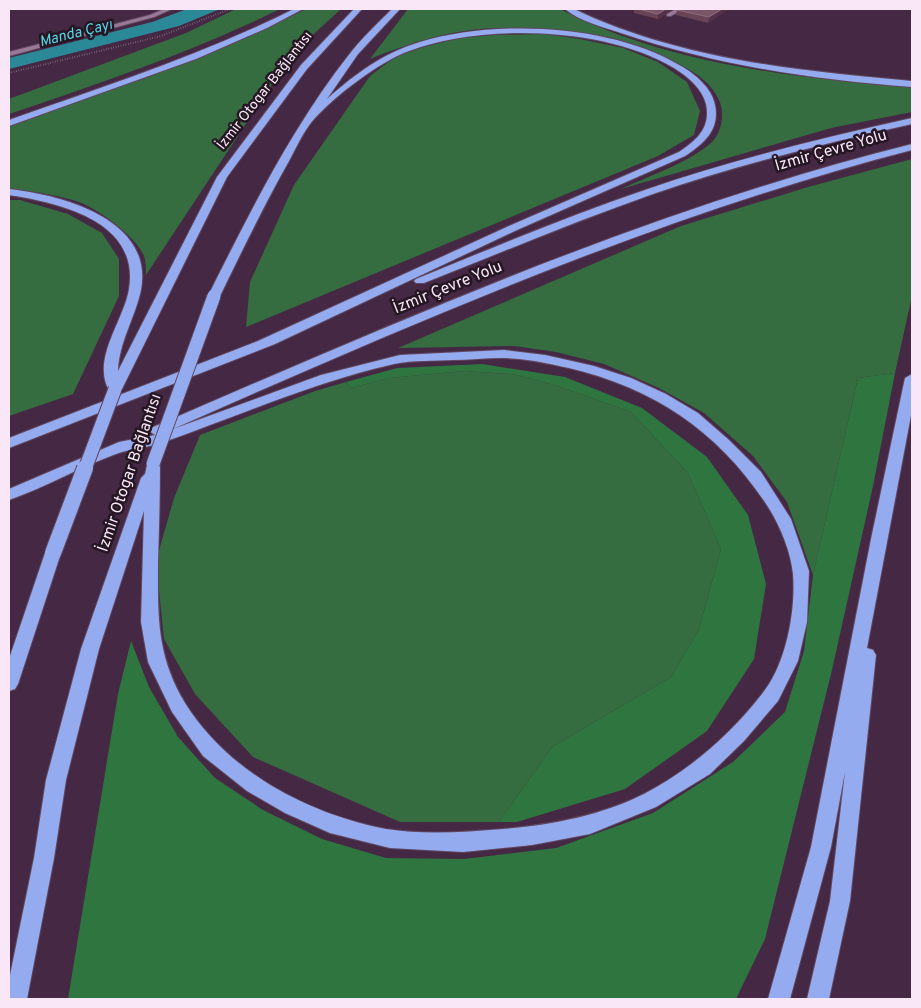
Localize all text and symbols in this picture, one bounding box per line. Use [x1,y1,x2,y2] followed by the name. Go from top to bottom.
[38,16,115,52] water label: Manda Çayı
[213,28,316,153] street label: İzmir Otogar Bağlantısı
[772,124,889,177] street label: İzmir Çevre Yolu
[390,256,505,319] street label: İzmir Çevre Yolu
[93,391,166,555] street label: İzmir Otogar Bağlantısı

